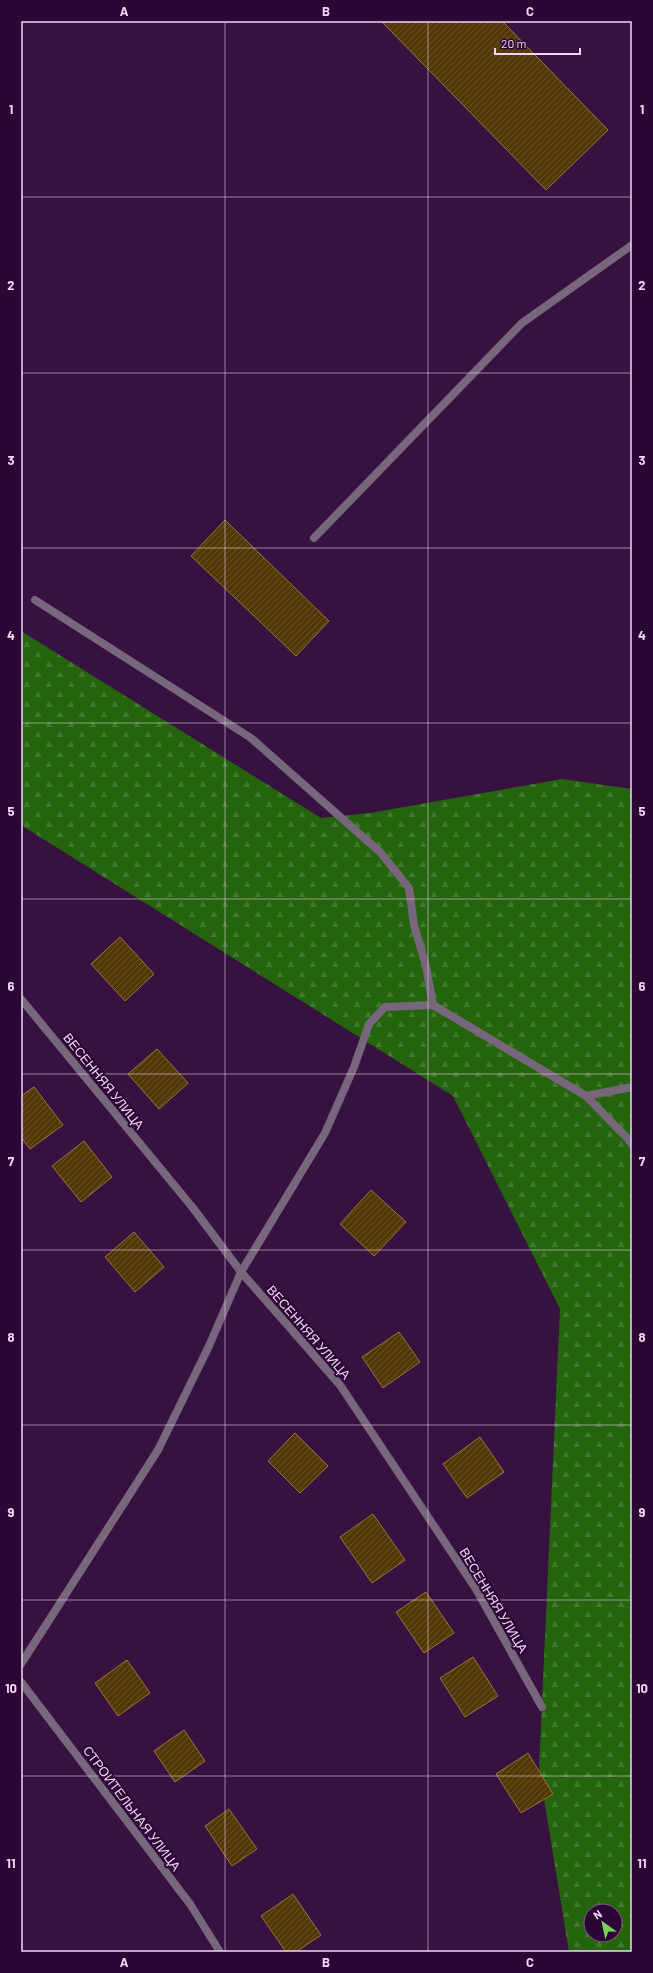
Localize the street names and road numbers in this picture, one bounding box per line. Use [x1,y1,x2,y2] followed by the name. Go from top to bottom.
[60,1030,148,1133] street label: ВЕСЕННЯЯ УЛИЦА
[264,1282,354,1383] street label: ВЕСЕННЯЯ УЛИЦА
[456,1545,532,1656] street label: ВЕСЕННЯЯ УЛИЦА
[80,1742,184,1874] street label: СТРОИТЕЛЬНАЯ УЛИЦА

